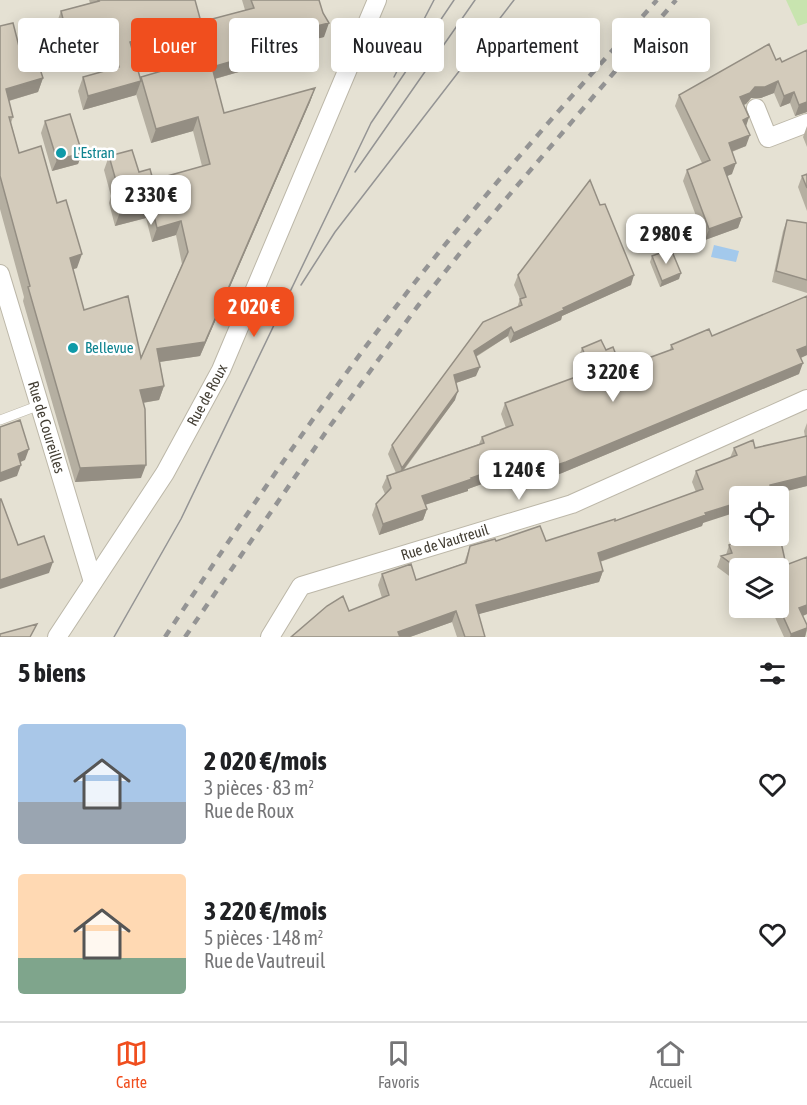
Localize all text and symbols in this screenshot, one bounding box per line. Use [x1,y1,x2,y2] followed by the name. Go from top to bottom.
[18,18,119,72] chip: Acheter
[131,18,217,72] chip: Louer
[229,18,319,72] chip: Filtres
[331,18,444,72] chip: Nouveau
[456,18,600,72] chip: Appartement
[612,18,710,72] chip: Maison
[73,144,115,161] place label: L'Estran
[54,146,68,160] marker: L'Estran
[96,175,206,226] pin: 2 330 €
[125,183,177,206] text: 2 330 €
[611,214,721,265] pin: 2 980 €
[640,222,692,245] text: 2 980 €
[199,287,309,338] pin: 2 020 €
[228,295,280,318] text: 2 020 €
[85,339,134,356] place label: Bellevue
[66,341,80,355] marker: Bellevue
[558,352,668,403] pin: 3 220 €
[587,360,639,383] text: 3 220 €
[183,362,230,429] street label: Rue de Roux
[25,379,69,475] street label: Rue de Coureilles
[464,450,574,501] pin: 1 240 €
[493,458,545,481] text: 1 240 €
[729,486,789,618] map controls
[729,486,789,546] button: locate
[399,521,491,563] street label: Rue de Vautreuil
[729,558,789,618] button: layers
[756,657,789,690] icon: filters
[18,658,86,688] text: 5 biens
[204,746,327,776] text: 2 020 €/mois
[66,748,138,820] icon: home
[756,768,789,801] icon: heart
[204,776,314,799] text: 3 pièces · 83 m²
[204,799,294,822] text: Rue de Roux
[204,896,327,926] text: 3 220 €/mois
[66,898,138,970] icon: home
[756,918,789,951] icon: heart
[204,926,323,949] text: 5 pièces · 148 m²
[204,949,325,972] text: Rue de Vautreuil
[115,1037,148,1091] tab: Carte
[378,1037,419,1091] tab: Favoris
[649,1037,692,1091] tab: Accueil

